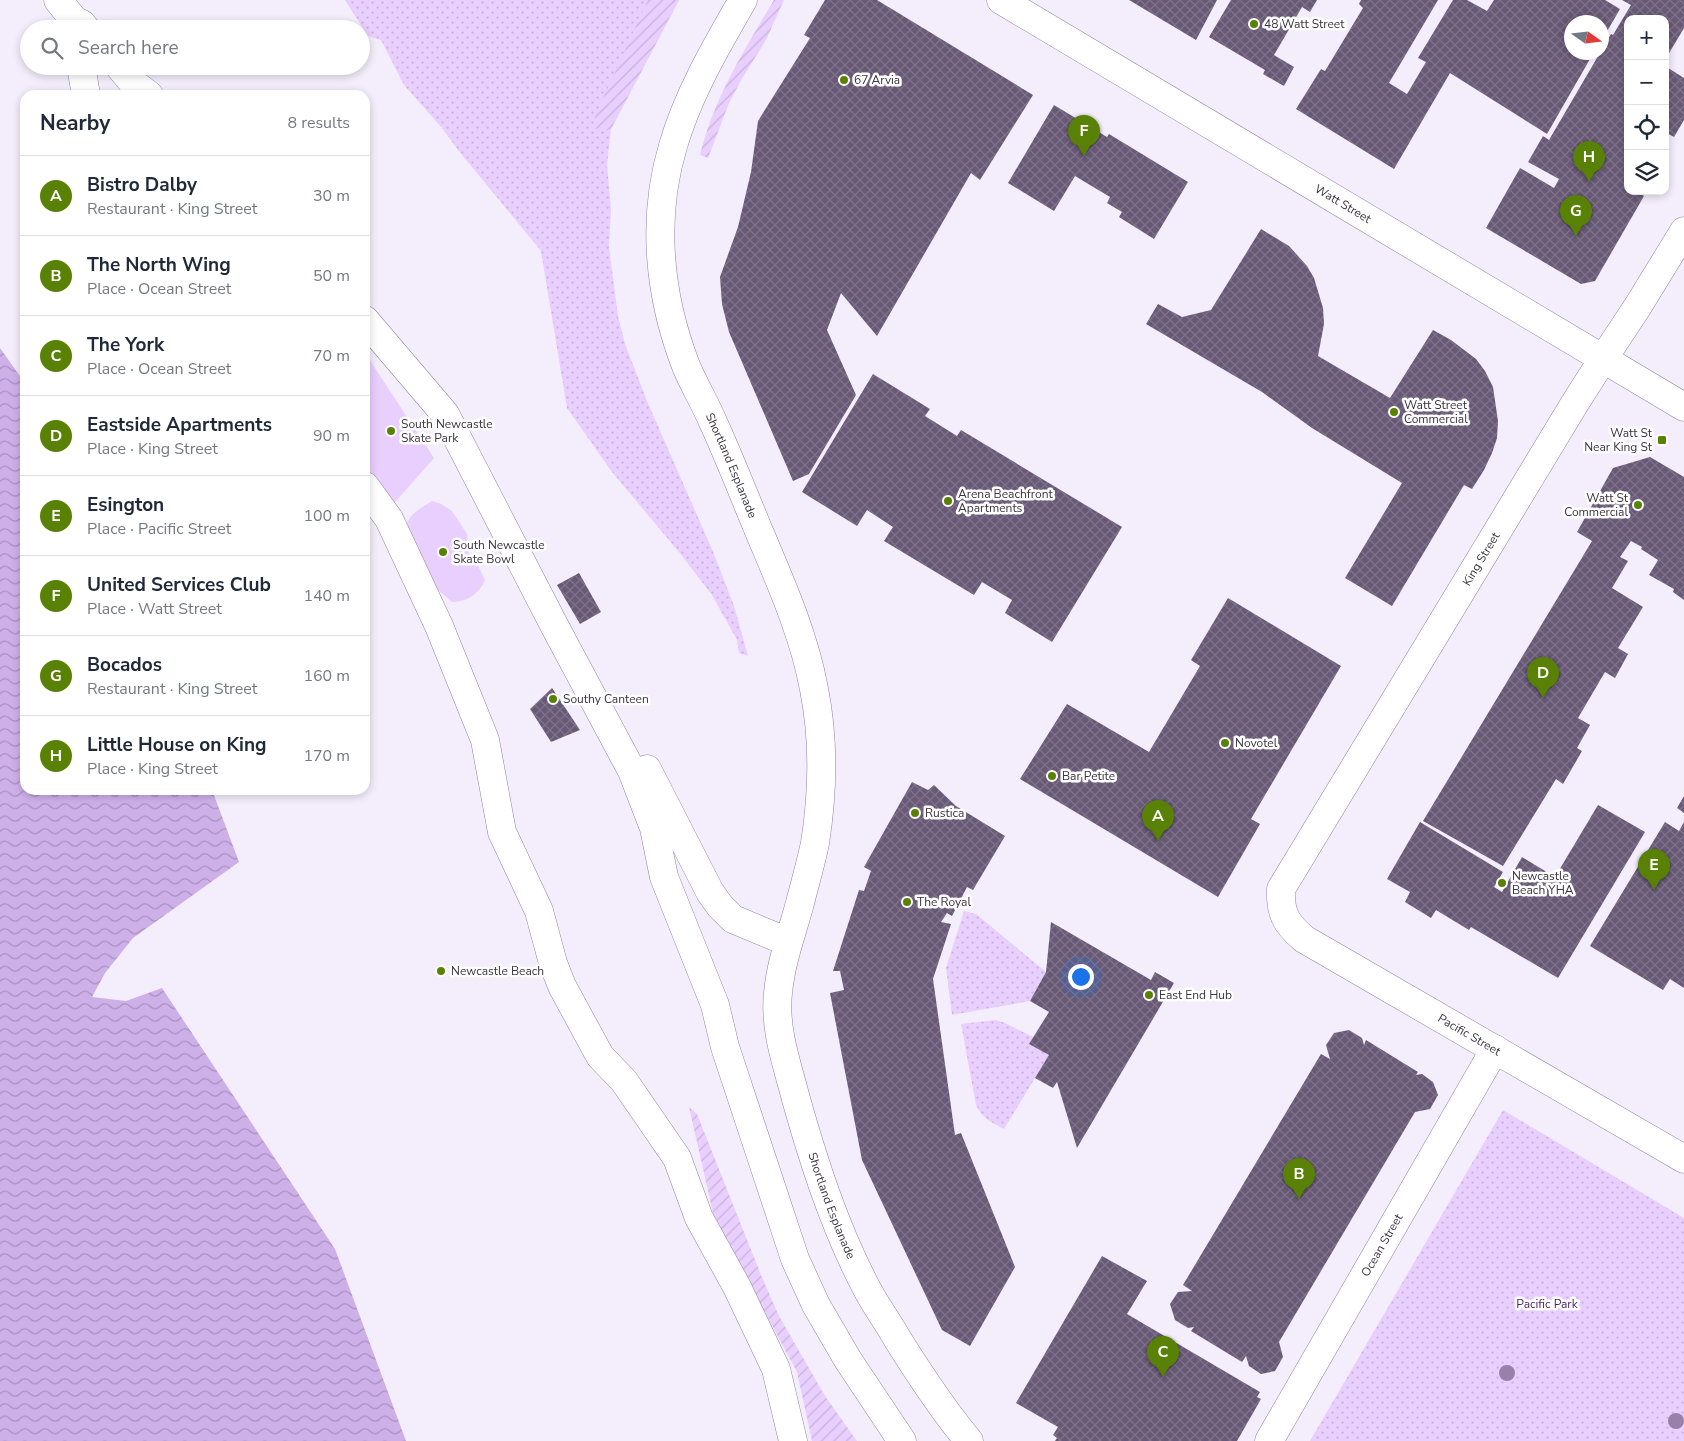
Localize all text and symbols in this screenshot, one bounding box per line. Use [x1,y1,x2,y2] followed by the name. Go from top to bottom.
[1564,15,1609,60] north arrow
[1624,15,1669,195] map controls
[1624,15,1669,60] button: +
[1264,16,1345,32] place label: 48 Watt Street
[1248,18,1260,30] marker: 48 Watt Street
[20,20,370,75] search box
[38,34,66,62] icon: search
[78,35,179,61] text: Search here
[1624,60,1669,105] button: −
[854,72,900,88] place label: 67 Arvia
[838,74,850,86] marker: 67 Arvia
[1624,105,1669,150] button: locate
[40,109,110,137] text: Nearby
[288,112,350,134] text: 8 results
[1068,115,1100,156] pin: F
[1573,141,1605,182] pin: H
[1624,150,1669,195] button: layers
[87,172,197,198] text: Bistro Dalby
[1312,181,1375,227] street label: Watt Street
[50,185,62,207] text: A
[313,185,350,207] text: 30 m
[1560,195,1592,236] pin: G
[87,198,257,220] text: Restaurant · King Street
[87,252,231,278] text: The North Wing
[50,265,62,287] text: B
[313,265,350,287] text: 50 m
[87,278,231,300] text: Place · Ocean Street
[87,332,164,358] text: The York
[51,345,61,367] text: C
[313,345,350,367] text: 70 m
[87,358,231,380] text: Place · Ocean Street
[1404,397,1468,427] place label: Watt Street Commercial
[1388,406,1400,418] marker: Watt Street Commercial
[702,410,761,520] street label: Shortland Esplanade
[87,412,272,438] text: Eastside Apartments
[401,416,493,446] place label: South Newcastle Skate Park
[50,425,62,447] text: D
[313,425,350,447] text: 90 m
[385,425,397,437] marker: South Newcastle Skate Park
[1584,425,1653,455] place label: Watt St Near King St
[1656,434,1668,446] marker: Watt St Near King St
[87,438,218,460] text: Place · King Street
[958,486,1054,516] place label: Arena Beachfront Apartments
[1564,490,1629,520] place label: Watt St Commercial
[87,492,164,518] text: Esington
[942,495,954,507] marker: Arena Beachfront Apartments
[1632,499,1644,511] marker: Watt St Commercial
[51,505,61,527] text: E
[303,505,350,527] text: 100 m
[87,518,231,540] text: Place · Pacific Street
[1459,529,1504,589] street label: King Street
[453,537,545,567] place label: South Newcastle Skate Bowl
[437,546,449,558] marker: South Newcastle Skate Bowl
[87,572,271,598] text: United Services Club
[52,585,61,607] text: F
[303,585,350,607] text: 140 m
[87,598,222,620] text: Place · Watt Street
[87,652,162,678] text: Bocados
[1527,657,1559,698] pin: D
[50,665,62,687] text: G
[303,665,350,687] text: 160 m
[87,678,257,700] text: Restaurant · King Street
[563,691,649,707] place label: Southy Canteen
[547,693,559,705] marker: Southy Canteen
[87,732,267,758] text: Little House on King
[1235,735,1278,751] place label: Novotel
[1219,737,1231,749] marker: Novotel
[50,745,62,767] text: H
[303,745,350,767] text: 170 m
[87,758,218,780] text: Place · King Street
[1062,768,1115,784] place label: Bar Petite
[1046,770,1058,782] marker: Bar Petite
[1142,800,1174,841] pin: A
[925,805,964,821] place label: Rustica
[909,807,921,819] marker: Rustica
[1638,849,1670,890] pin: E
[1512,868,1574,898] place label: Newcastle Beach YHA
[1496,877,1508,889] marker: Newcastle Beach YHA
[917,894,971,910] place label: The Royal
[901,896,913,908] marker: The Royal
[451,963,544,979] place label: Newcastle Beach
[1068,964,1094,990] your location
[435,965,447,977] marker: Newcastle Beach
[1159,987,1232,1003] place label: East End Hub
[1143,989,1155,1001] marker: East End Hub
[1435,1010,1504,1060] street label: Pacific Street
[804,1150,859,1262] street label: Shortland Esplanade
[1283,1158,1315,1199] pin: B
[1357,1210,1407,1280] street label: Ocean Street
[1516,1296,1579,1312] park label: Pacific Park
[1147,1336,1179,1377] pin: C

